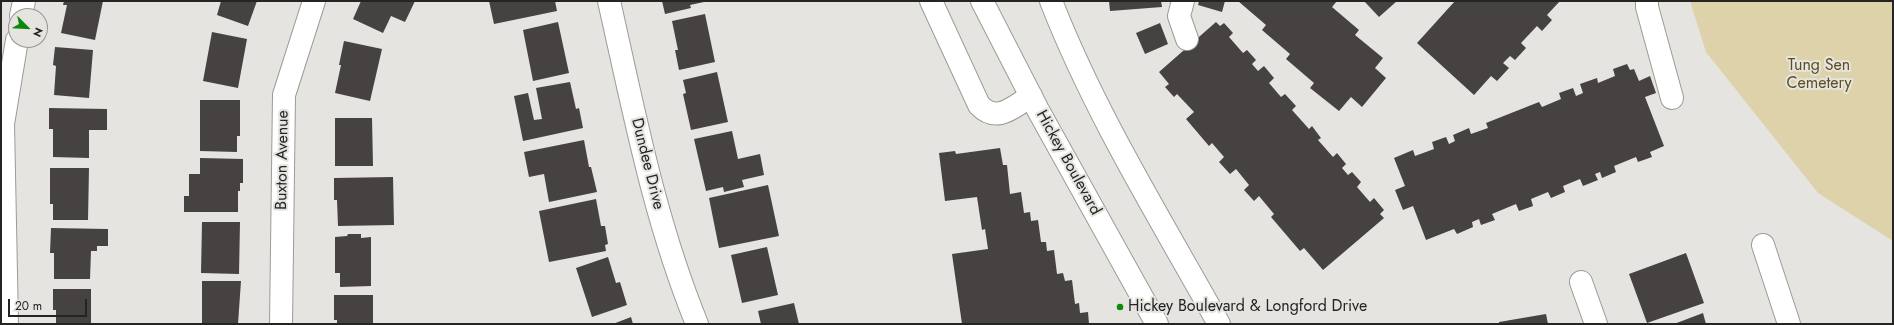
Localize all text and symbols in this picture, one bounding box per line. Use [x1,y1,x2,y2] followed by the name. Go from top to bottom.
[8,8,48,48] north arrow
[29,25,47,40] text: N
[1786,56,1852,94] park label: Tung Sen Cemetery
[1031,107,1105,219] street label: Hickey Boulevard
[273,110,293,210] street label: Buxton Avenue
[626,116,668,212] street label: Dundee Drive
[10,291,89,317] scale bar
[15,297,42,315] text: 20 m
[1128,297,1367,317] place label: Hickey Boulevard & Longford Drive
[1115,302,1125,312] marker: Hickey Boulevard & Longford Drive

